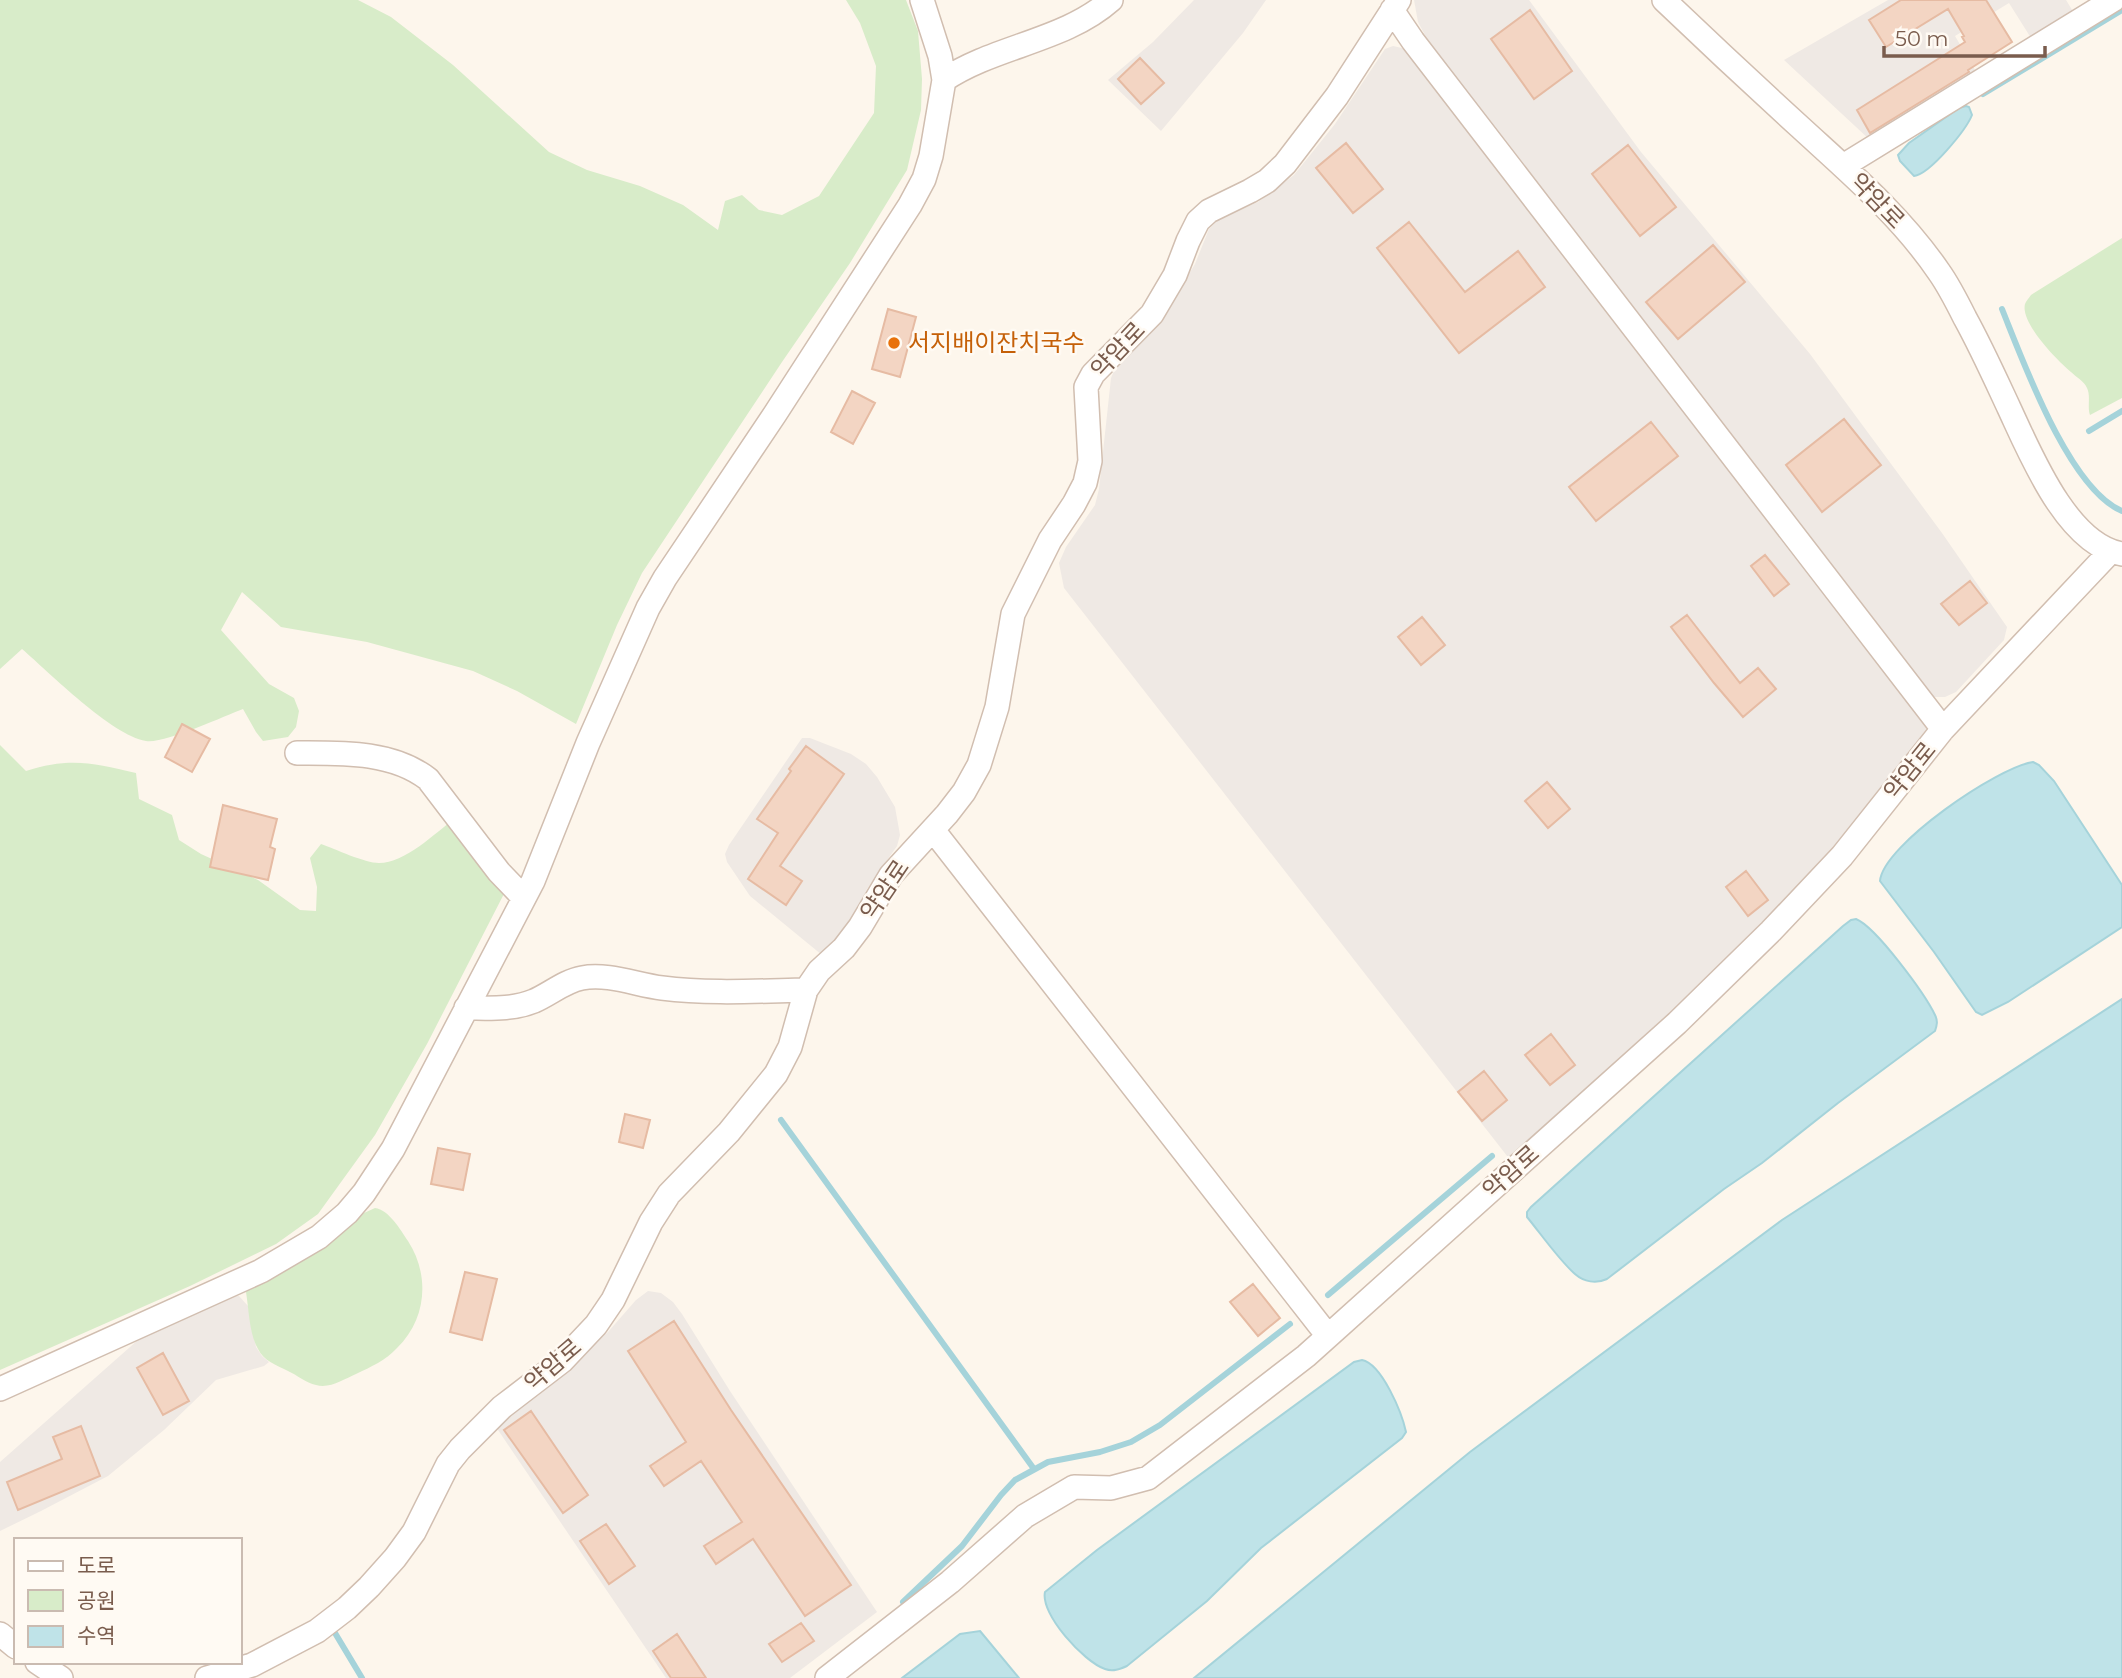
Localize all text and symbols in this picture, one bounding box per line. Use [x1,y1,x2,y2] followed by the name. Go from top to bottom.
[1884,14,2045,58] scale bar
[1895,26,1949,51] text: 50 m
[1844,167,1911,235] street label: 약암로
[1084,316,1151,384] street label: 약암로
[908,328,1085,357] place label: 서지배이잔치국수
[886,335,902,351] marker: 서지배이잔치국수
[1877,736,1942,806] street label: 약암로
[854,854,915,925] street label: 약암로
[1476,1139,1545,1205] street label: 약암로
[518,1332,587,1397] street label: 약암로
[14,1538,242,1664] legend
[77,1553,116,1578] text: 도로
[77,1588,116,1613] text: 공원
[77,1623,116,1648] text: 수역

